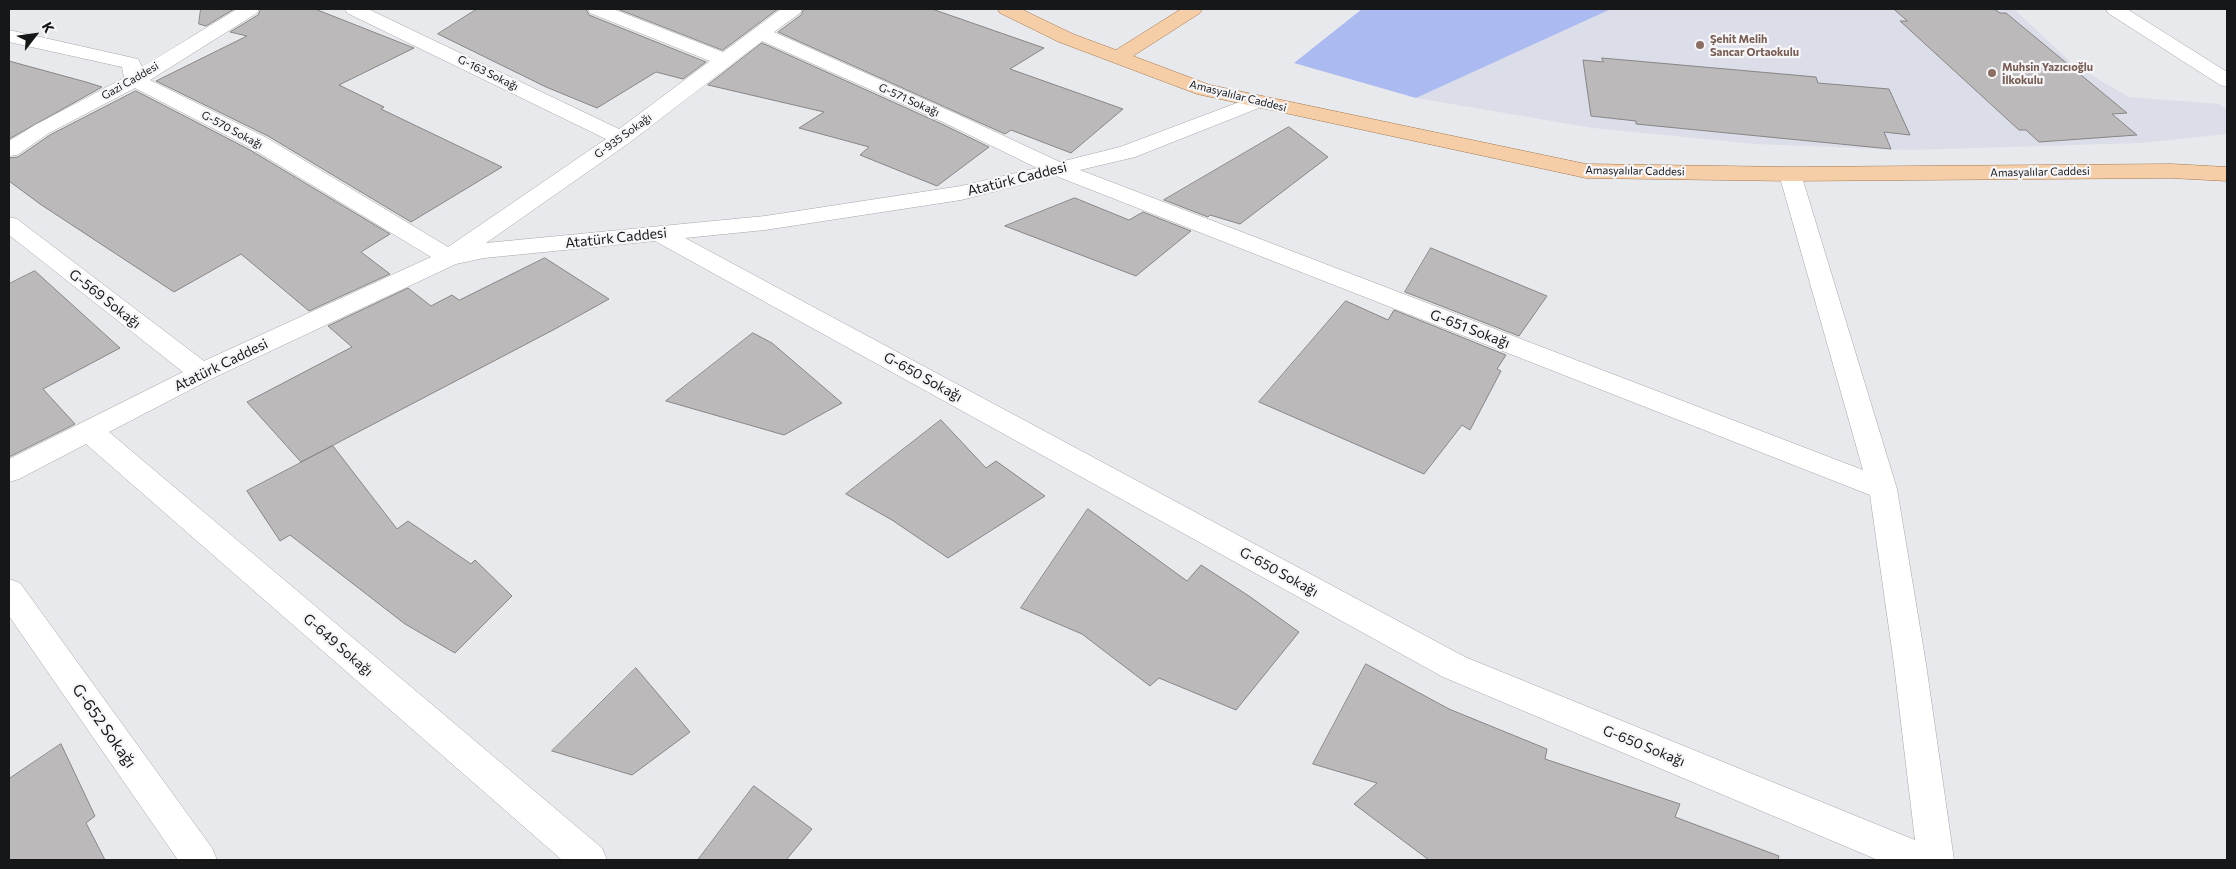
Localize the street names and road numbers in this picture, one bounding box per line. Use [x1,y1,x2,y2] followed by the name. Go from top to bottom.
[455,53,521,93] street label: G-163 Sokağı
[99,59,161,103] street label: Gazi Caddesi
[1188,78,1288,114] street label: Amasyalılar Caddesi
[877,81,941,119] street label: G-571 Sokağı
[199,108,265,152] street label: G-570 Sokağı
[592,111,654,161] street label: G-935 Sokağı
[965,159,1069,199] street label: Atatürk Caddesi
[1585,164,1685,178] street label: Amasyalılar Caddesi
[1990,165,2090,179] street label: Amasyalılar Caddesi
[564,224,668,252] street label: Atatürk Caddesi
[66,266,144,332] street label: G-569 Sokağı
[1428,306,1512,352] street label: G-651 Sokağı
[171,335,271,395] street label: Atatürk Caddesi
[881,349,965,405] street label: G-650 Sokağı
[1237,544,1321,600] street label: G-650 Sokağı
[300,610,376,680] street label: G-649 Sokağı
[68,680,140,772] street label: G-652 Sokağı
[1600,722,1688,770] street label: G-650 Sokağı

